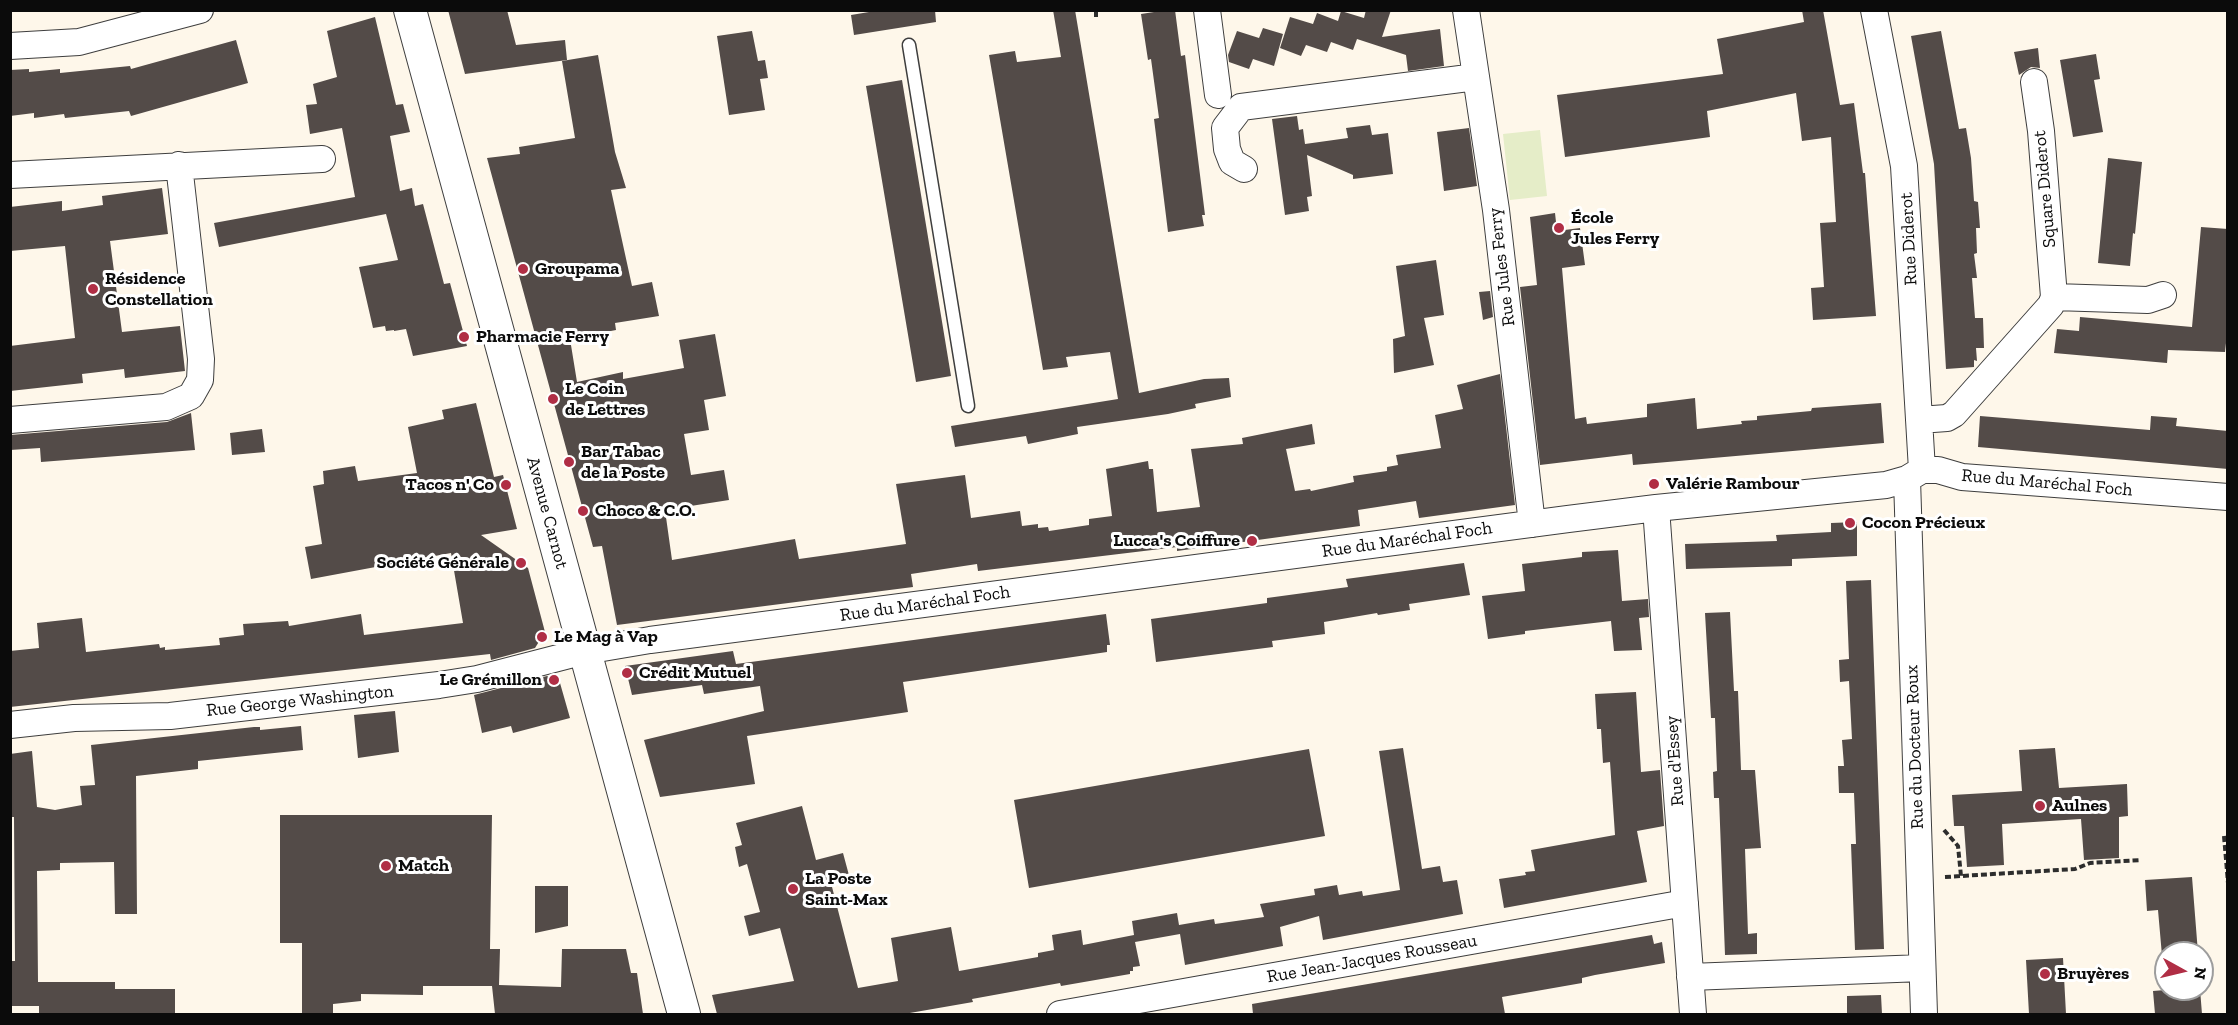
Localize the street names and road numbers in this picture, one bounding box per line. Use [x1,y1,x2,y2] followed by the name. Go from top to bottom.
[2029,129,2061,249] street label: Square Diderot
[1896,192,1922,286] street label: Rue Diderot
[1484,206,1520,328] street label: Rue Jules Ferry
[522,455,572,571] street label: Avenue Carnot
[1961,465,2133,501] street label: Rue du Maréchal Foch
[1321,517,1493,563] street label: Rue du Maréchal Foch
[839,581,1011,627] street label: Rue du Maréchal Foch
[1901,664,1929,830] street label: Rue du Docteur Roux
[205,680,395,722] street label: Rue George Washington
[1661,715,1689,807] street label: Rue d'Essey
[1265,930,1479,988] street label: Rue Jean-Jacques Rousseau

